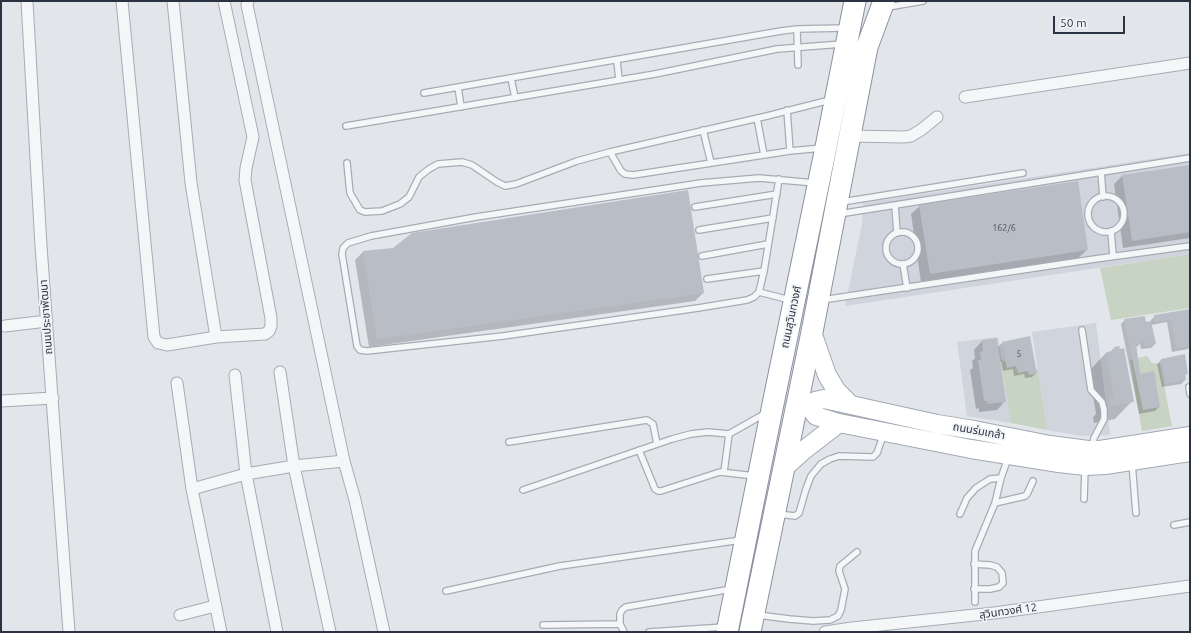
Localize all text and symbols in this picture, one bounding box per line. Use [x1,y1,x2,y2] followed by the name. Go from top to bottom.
[1055,8,1127,34] scale bar
[1060,16,1087,29] text: 50 m
[992,223,1016,233] house number: 162/6
[37,279,55,355] street label: ถนนประชาพัฒนา
[778,285,804,349] street label: ถนนสุวินทวงศ์
[1016,349,1022,359] house number: 5
[952,420,1006,442] street label: ถนนร่มเกล้า
[978,600,1038,622] street label: สุวินทวงศ์ 12

